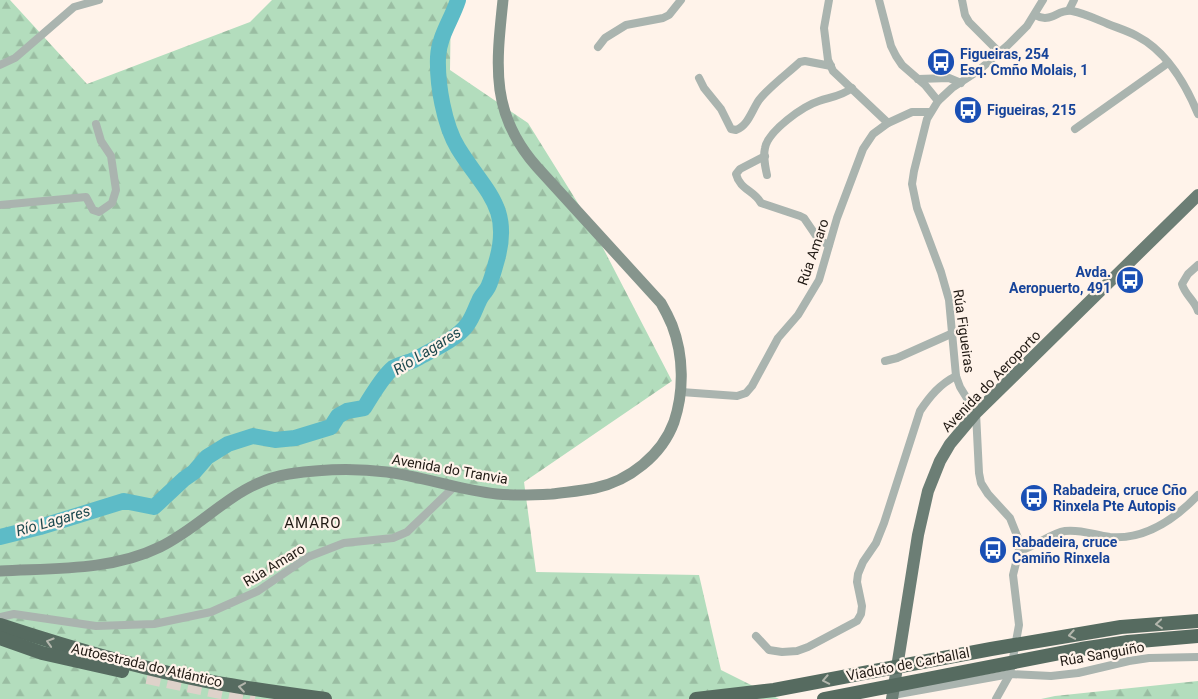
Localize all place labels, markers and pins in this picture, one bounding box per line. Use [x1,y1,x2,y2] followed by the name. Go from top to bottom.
[960,46,1088,78] place label: Figueiras, 254 Esq. Cmño Molais, 1
[926,47,956,77] bus stop icon: Figueiras, 254 Esq. Cmño Molais, 1
[953,95,983,125] bus stop icon: Figueiras, 215
[987,102,1076,118] place label: Figueiras, 215
[1009,264,1111,296] place label: Avda. Aeropuerto, 491
[1115,265,1145,295] bus stop icon: Avda. Aeropuerto, 491
[1053,482,1187,514] place label: Rabadeira, cruce Cño Rinxela Pte Autopis
[1019,483,1049,513] bus stop icon: Rabadeira, cruce Cño Rinxela Pte Autopis
[1012,534,1118,566] place label: Rabadeira, cruce Camiño Rinxela
[978,535,1008,565] bus stop icon: Rabadeira, cruce Camiño Rinxela

